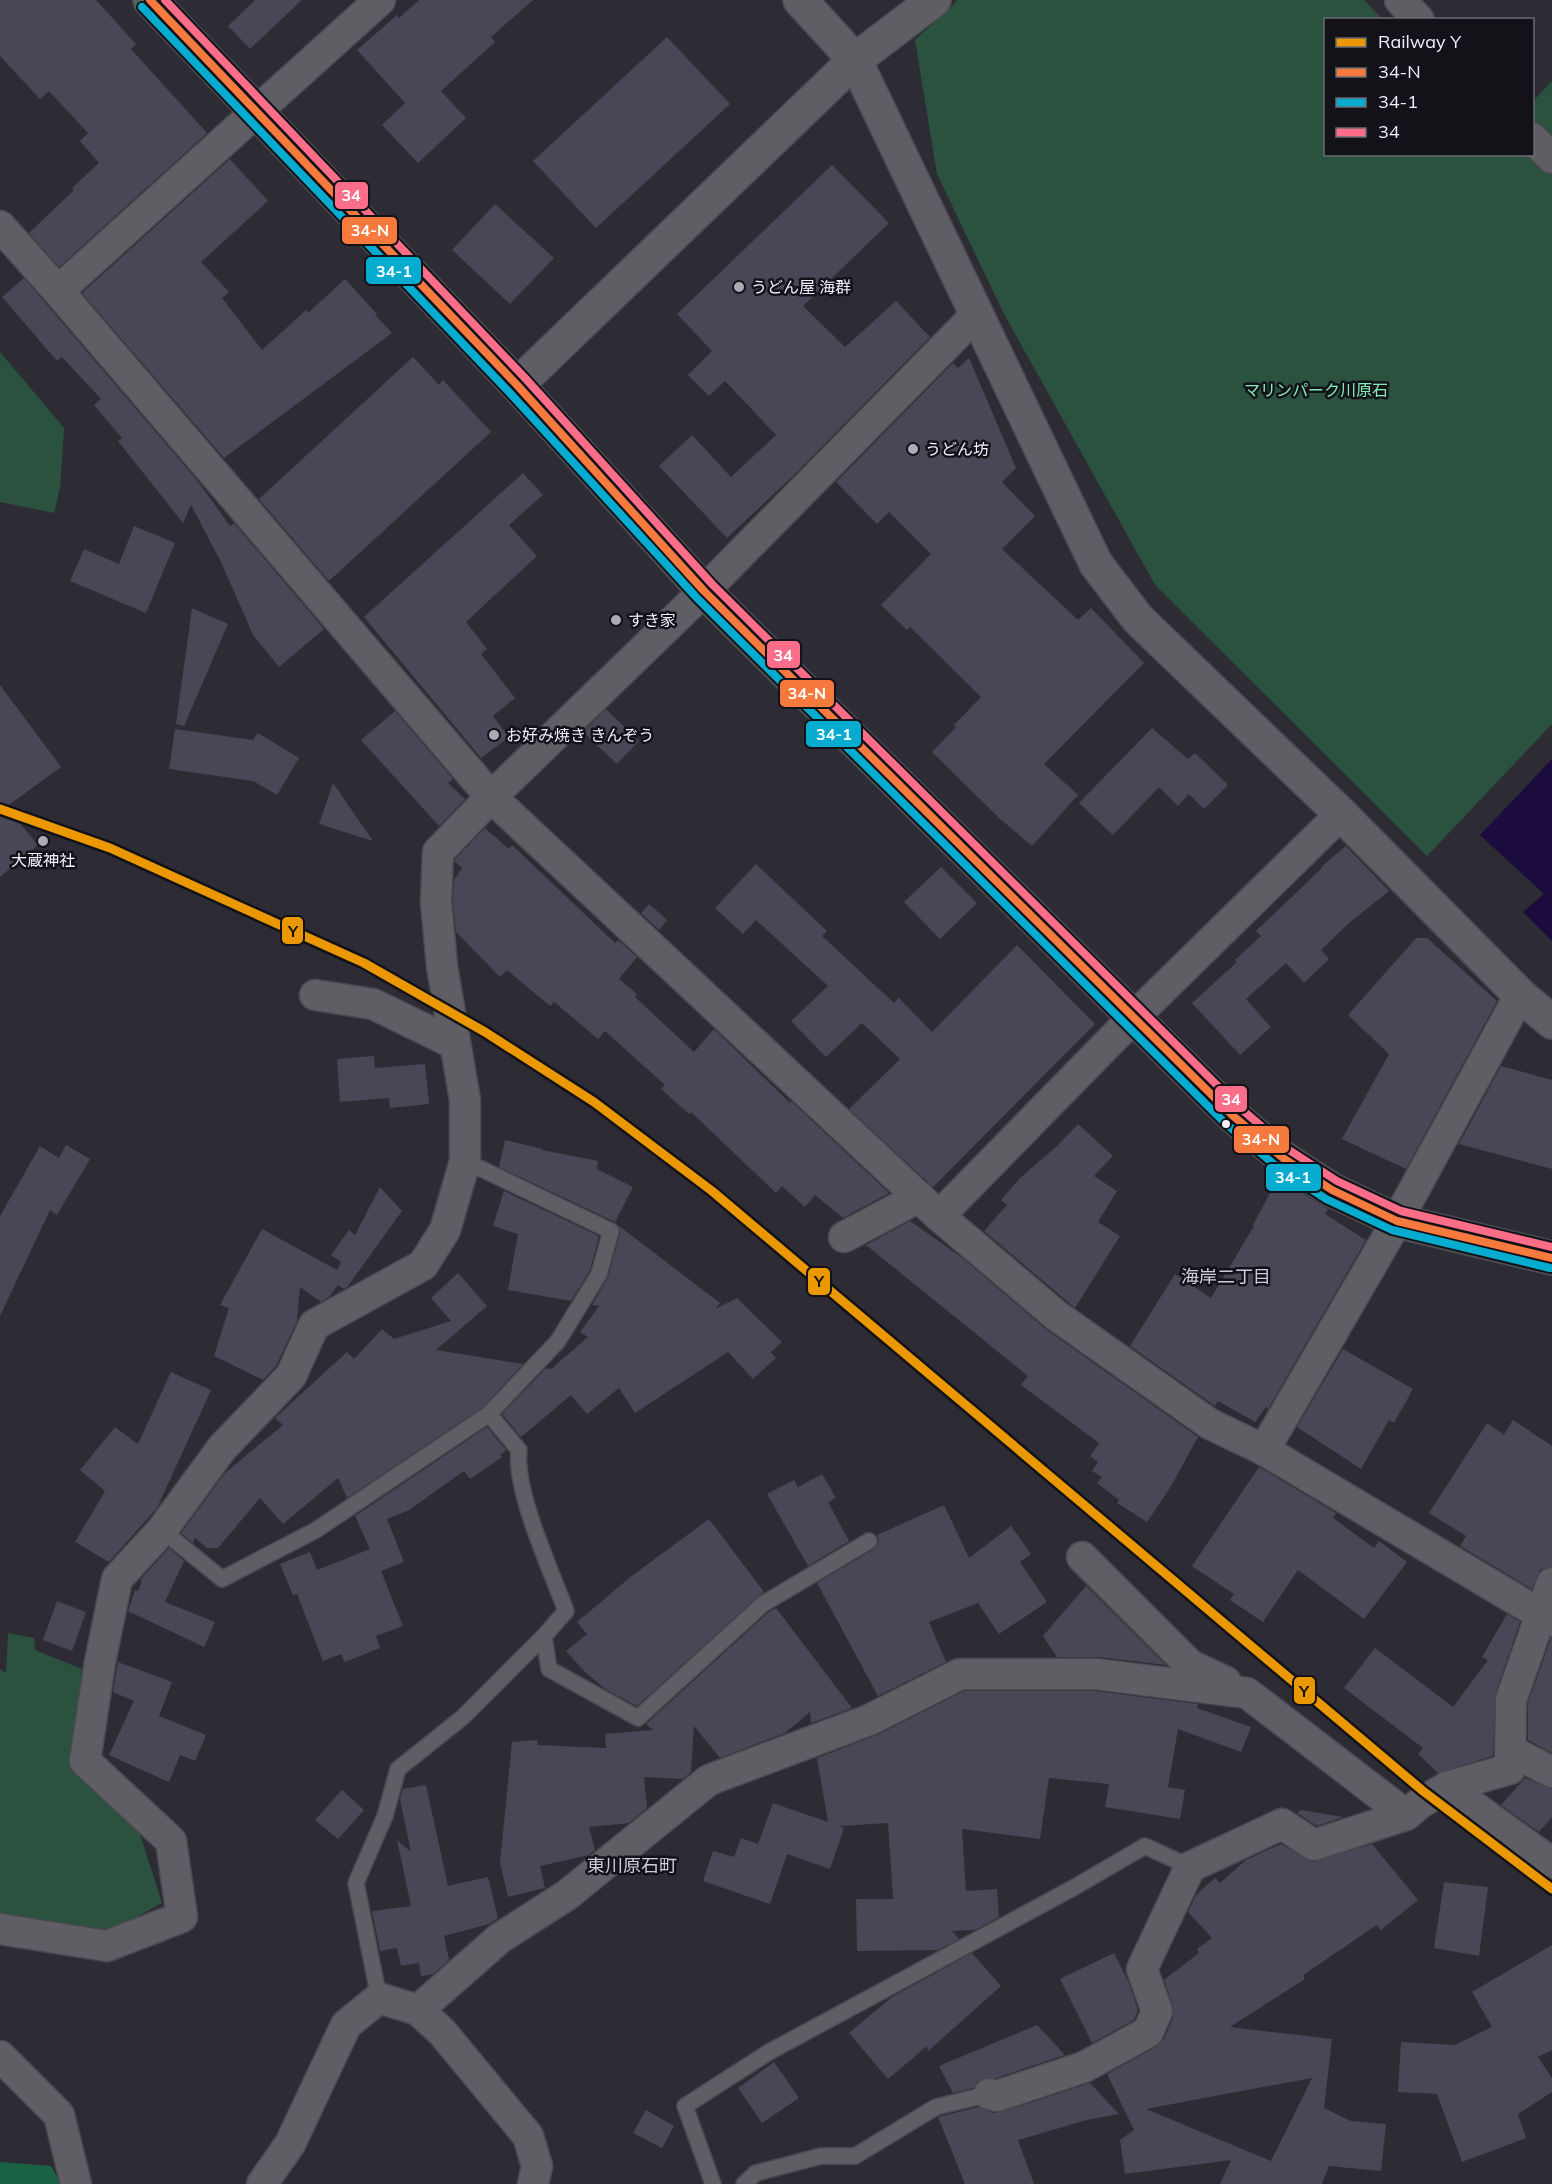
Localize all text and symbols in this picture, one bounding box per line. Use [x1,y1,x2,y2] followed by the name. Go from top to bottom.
[1324,18,1534,156] legend
[1378,30,1462,53] text: Railway Y
[1378,60,1421,83] text: 34-N
[1378,90,1418,113] text: 34-1
[1378,120,1400,143] text: 34
[334,181,369,210] line badge: 34
[341,185,361,205] text: 34
[341,216,398,245] line badge: 34-N
[351,220,389,240] text: 34-N
[365,256,422,285] line badge: 34-1
[376,261,412,281] text: 34-1
[751,277,851,297] place label: うどん屋 海群
[732,280,746,294] marker: うどん屋 海群
[1244,380,1388,400] park label: マリンパーク川原石
[925,439,989,459] place label: うどん坊
[906,442,920,456] marker: うどん坊
[628,610,676,630] place label: すき家
[609,613,623,627] marker: すき家
[766,640,801,669] line badge: 34
[773,645,793,665] text: 34
[779,679,835,708] line badge: 34-N
[788,683,826,703] text: 34-N
[805,720,862,748] line badge: 34-1
[816,724,852,744] text: 34-1
[506,725,654,745] place label: お好み焼き きんぞう
[487,728,501,742] marker: お好み焼き きんぞう
[36,834,50,848] marker: 大蔵神社
[11,850,75,870] place label: 大蔵神社
[281,916,304,945] line badge: Y
[287,921,299,941] text: Y
[1214,1085,1248,1113] line badge: 34
[1221,1089,1241,1109] text: 34
[1220,1118,1232,1130] unlabelled marker
[1233,1125,1290,1154] line badge: 34-N
[1242,1129,1280,1149] text: 34-N
[1265,1163,1322,1192] line badge: 34-1
[1275,1167,1311,1187] text: 34-1
[1181,1265,1271,1288] district label: 海岸二丁目
[807,1267,831,1296] line badge: Y
[813,1271,825,1291] text: Y
[1293,1676,1316,1705] line badge: Y
[1298,1681,1310,1701] text: Y
[587,1854,677,1877] district label: 東川原石町

